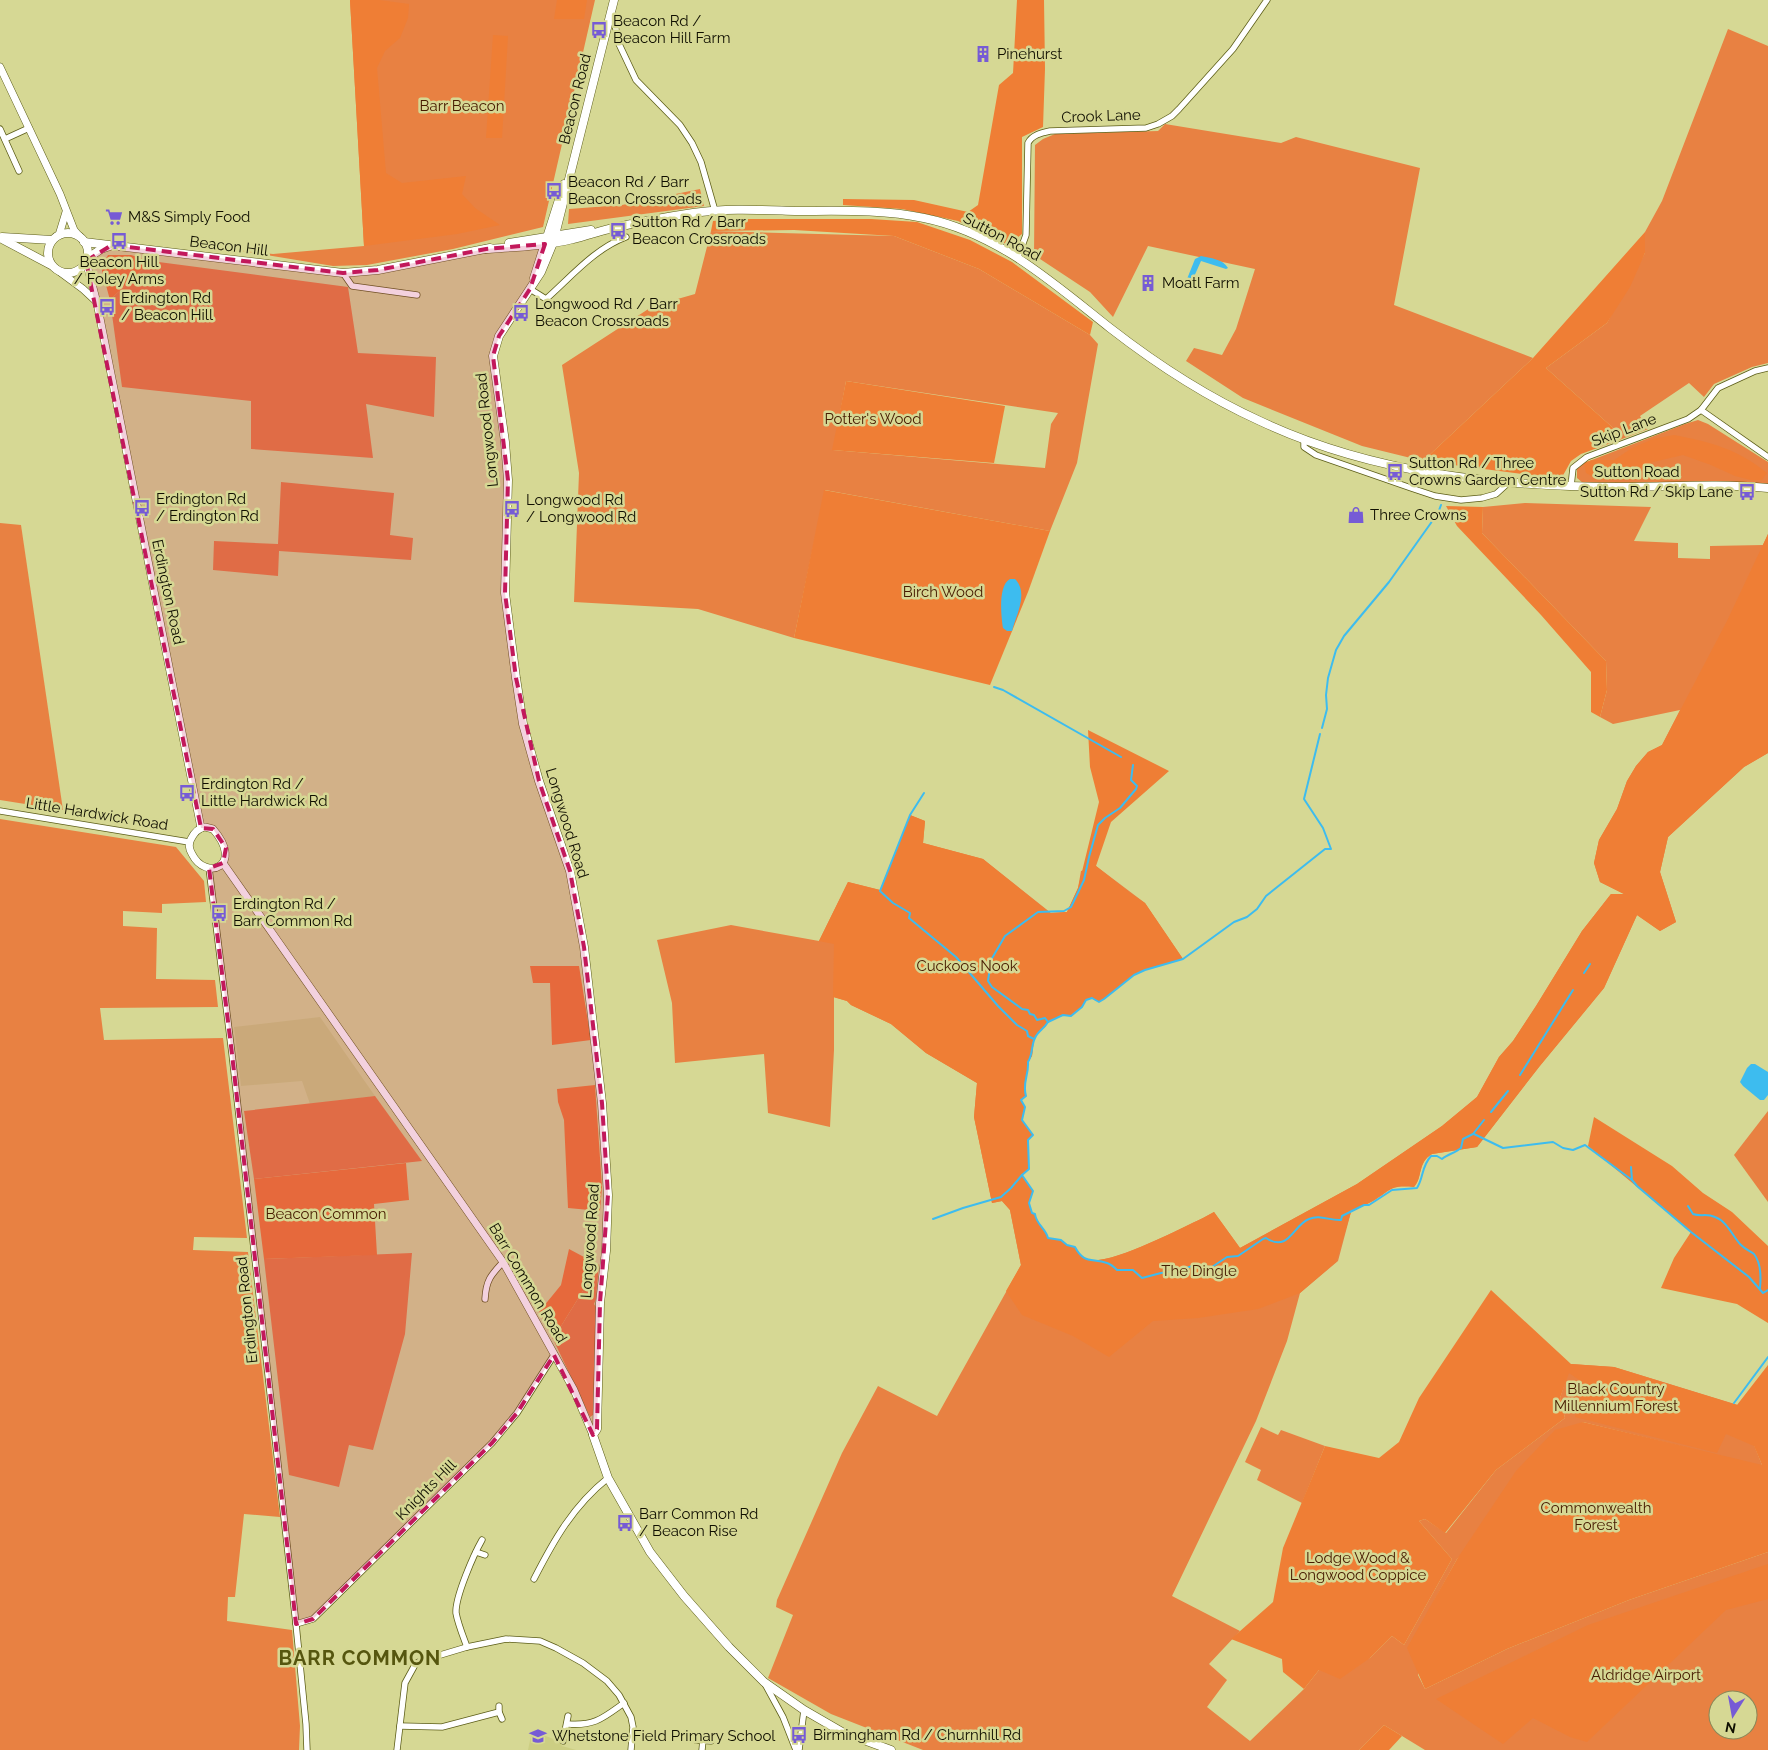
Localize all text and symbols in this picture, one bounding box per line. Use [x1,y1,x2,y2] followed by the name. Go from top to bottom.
[613,12,731,47] place label: Beacon Rd / Beacon Hill Farm
[589,20,609,40] bus stop icon: Beacon Rd / Beacon Hill Farm
[973,44,993,64] building icon: Pinehurst
[997,45,1062,63] place label: Pinehurst
[555,52,595,146] street label: Beacon Road
[420,97,504,115] park label: Barr Beacon
[1061,106,1141,126] street label: Crook Lane
[568,173,702,208] place label: Beacon Rd / Barr Beacon Crossroads
[544,181,564,201] bus stop icon: Beacon Rd / Barr Beacon Crossroads
[104,207,124,227] supermarket icon: M&S Simply Food
[128,208,250,226] place label: M&S Simply Food
[960,209,1044,265] street label: Sutton Road
[632,213,766,248] place label: Sutton Rd / Barr Beacon Crossroads
[608,221,628,241] bus stop icon: Sutton Rd / Barr Beacon Crossroads
[109,231,129,251] bus stop icon: Beacon Hill / Foley Arms
[189,232,270,260] street label: Beacon Hill
[74,253,164,288] place label: Beacon Hill / Foley Arms
[1138,273,1158,293] building icon: Moatl Farm
[1162,274,1240,292] place label: Moatl Farm
[121,289,214,324] place label: Erdington Rd / Beacon Hill
[535,295,678,330] place label: Longwood Rd / Barr Beacon Crossroads
[97,297,117,317] bus stop icon: Erdington Rd / Beacon Hill
[511,303,531,323] bus stop icon: Longwood Rd / Barr Beacon Crossroads
[472,372,502,488] street label: Longwood Road
[1589,409,1659,451] street label: Skip Lane
[824,410,922,428] park label: Potter's Wood
[1409,454,1566,489] place label: Sutton Rd / Three Crowns Garden Centre
[1385,462,1405,482] bus stop icon: Sutton Rd / Three Crowns Garden Centre
[1594,463,1680,481] street label: Sutton Road
[1737,482,1757,502] bus stop icon: Sutton Rd / Skip Lane
[1580,483,1733,501] place label: Sutton Rd / Skip Lane
[156,490,259,525] place label: Erdington Rd / Erdington Rd
[526,491,636,526] place label: Longwood Rd / Longwood Rd
[132,498,152,518] bus stop icon: Erdington Rd / Erdington Rd
[502,499,522,519] bus stop icon: Longwood Rd / Longwood Rd
[1346,505,1366,525] shop icon: Three Crowns
[1370,506,1467,524] place label: Three Crowns
[148,538,188,646] street label: Erdington Road
[903,583,983,601] park label: Birch Wood
[542,766,592,880] street label: Longwood Road
[201,775,328,810] place label: Erdington Rd / Little Hardwick Rd
[177,783,197,803] bus stop icon: Erdington Rd / Little Hardwick Rd
[25,794,169,834] street label: Little Hardwick Road
[233,895,352,930] place label: Erdington Rd / Barr Common Rd
[209,903,229,923] bus stop icon: Erdington Rd / Barr Common Rd
[916,957,1018,975] park label: Cuckoos Nook
[577,1183,603,1299] street label: Longwood Road
[265,1205,387,1223] park label: Beacon Common
[485,1220,571,1346] street label: Barr Common Road
[232,1256,262,1364] street label: Erdington Road
[1161,1262,1237,1280] park label: The Dingle
[1554,1380,1678,1415] park label: Black Country Millennium Forest
[392,1455,461,1524] street label: Knights Hill
[1540,1499,1652,1534] park label: Commonwealth Forest
[639,1505,758,1540] place label: Barr Common Rd / Beacon Rise
[615,1513,635,1533] bus stop icon: Barr Common Rd / Beacon Rise
[1290,1549,1426,1584] park label: Lodge Wood & Longwood Coppice
[279,1646,441,1670] district label: BARR COMMON
[1591,1666,1701,1684] park label: Aldridge Airport
[1708,1690,1758,1740] north arrow
[1724,1719,1737,1737] text: N
[789,1725,809,1745] bus stop icon: Birmingham Rd / Churnhill Rd
[528,1726,548,1746] school or university icon: Whetstone Field Primary School
[813,1726,1021,1744] place label: Birmingham Rd / Churnhill Rd
[552,1727,776,1745] place label: Whetstone Field Primary School

